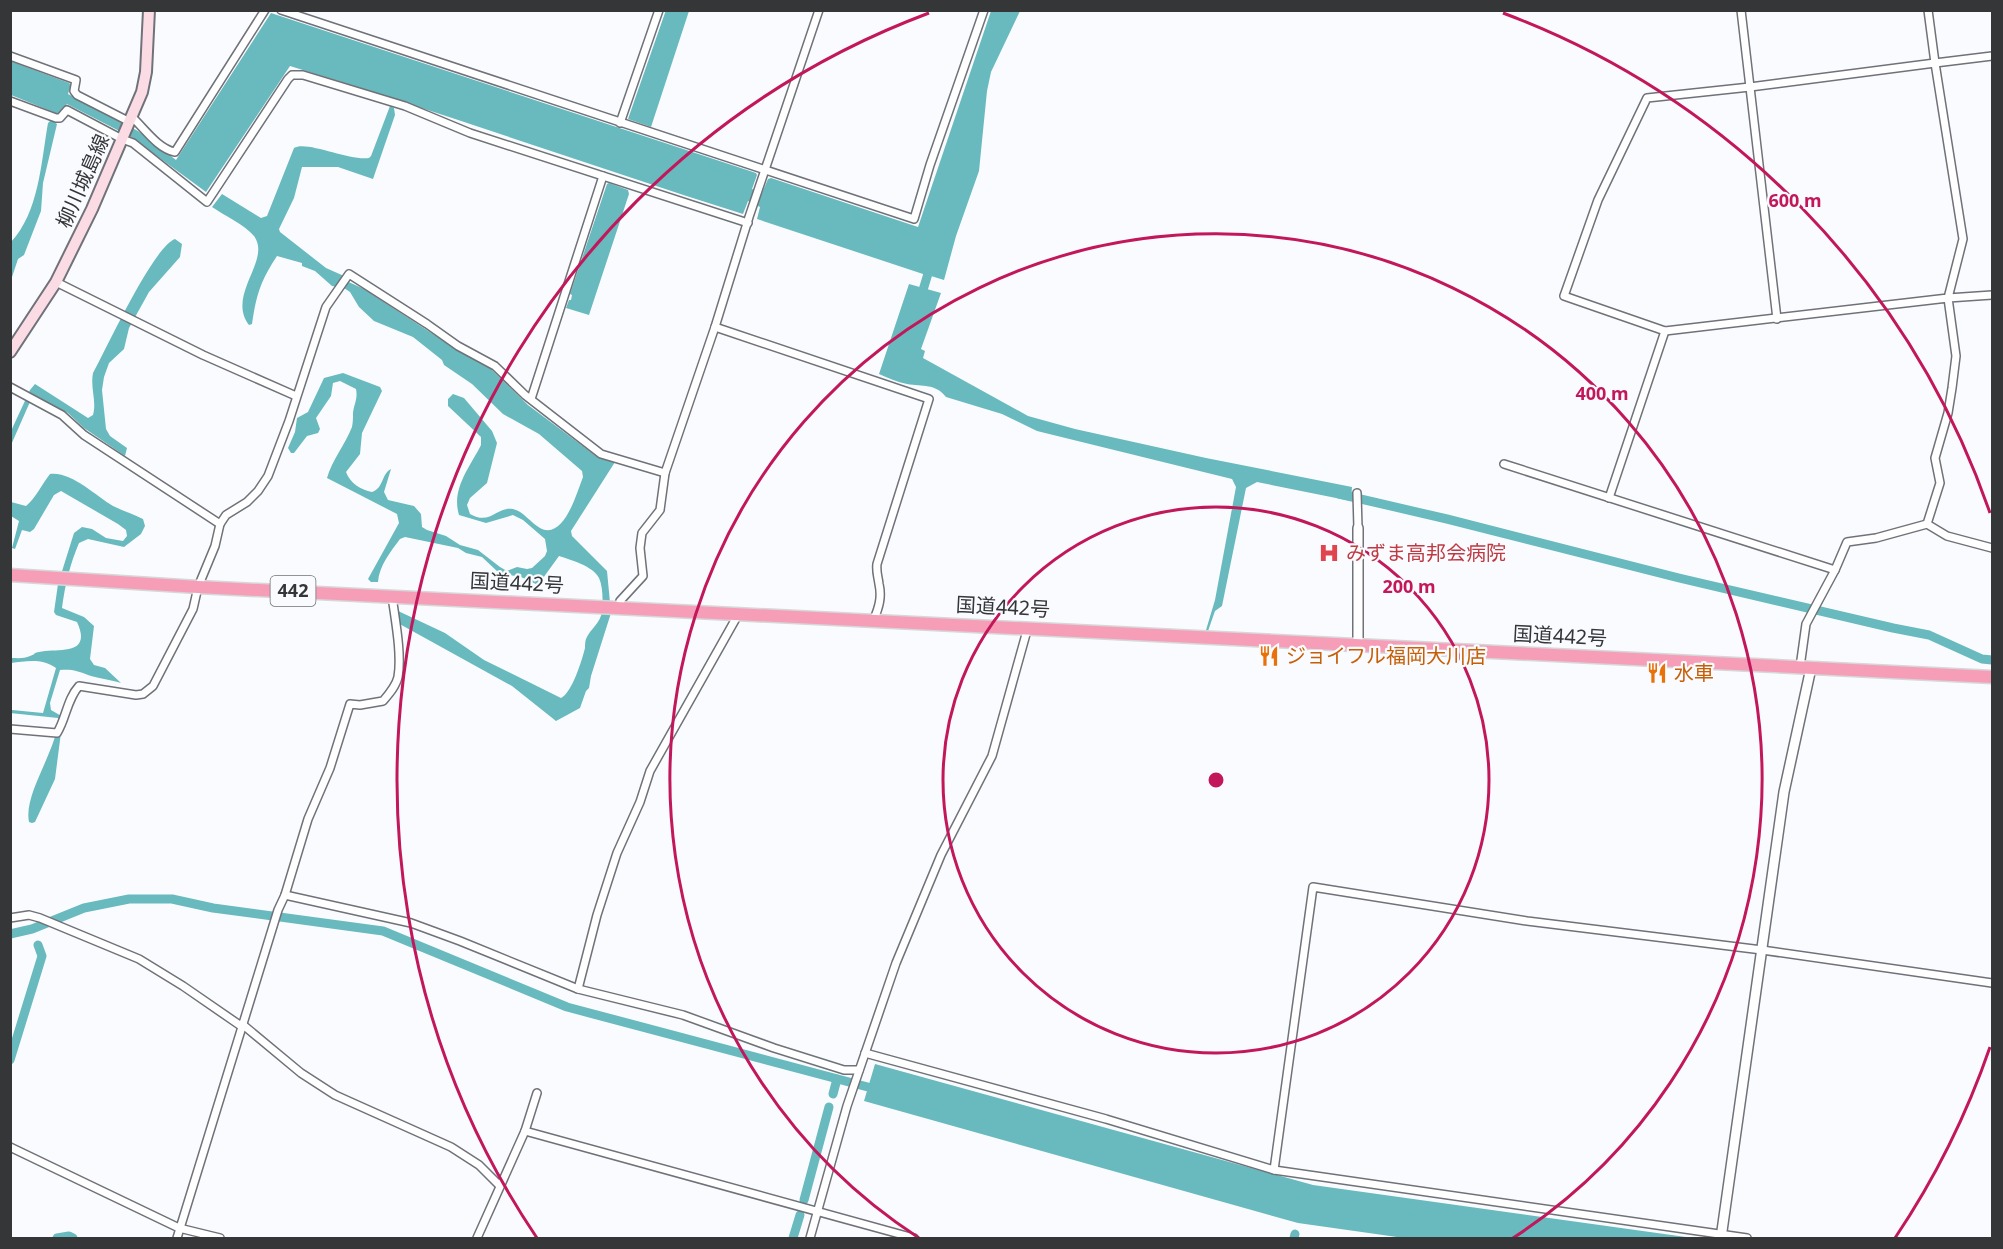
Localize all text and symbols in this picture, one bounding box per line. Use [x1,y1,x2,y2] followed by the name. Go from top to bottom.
[50,130,115,232] street label: 柳川城島線
[1768,188,1822,212] text: 600 m
[1575,381,1629,405] text: 400 m
[1346,539,1506,566] place label: みずま高邦会病院
[1317,541,1341,565] hospital icon: みずま高邦会病院
[469,567,565,598] street label: 国道442号
[1382,574,1436,598] text: 200 m
[270,576,316,606] road number: 442
[955,591,1051,622] street label: 国道442号
[1512,620,1608,651] street label: 国道442号
[1286,642,1486,669] place label: ジョイフル福岡大川店
[1257,644,1281,668] restaurant icon: ジョイフル福岡大川店
[1674,659,1714,686] place label: 水車
[1645,661,1669,685] restaurant icon: 水車
[1206,770,1226,790] centre of rings

